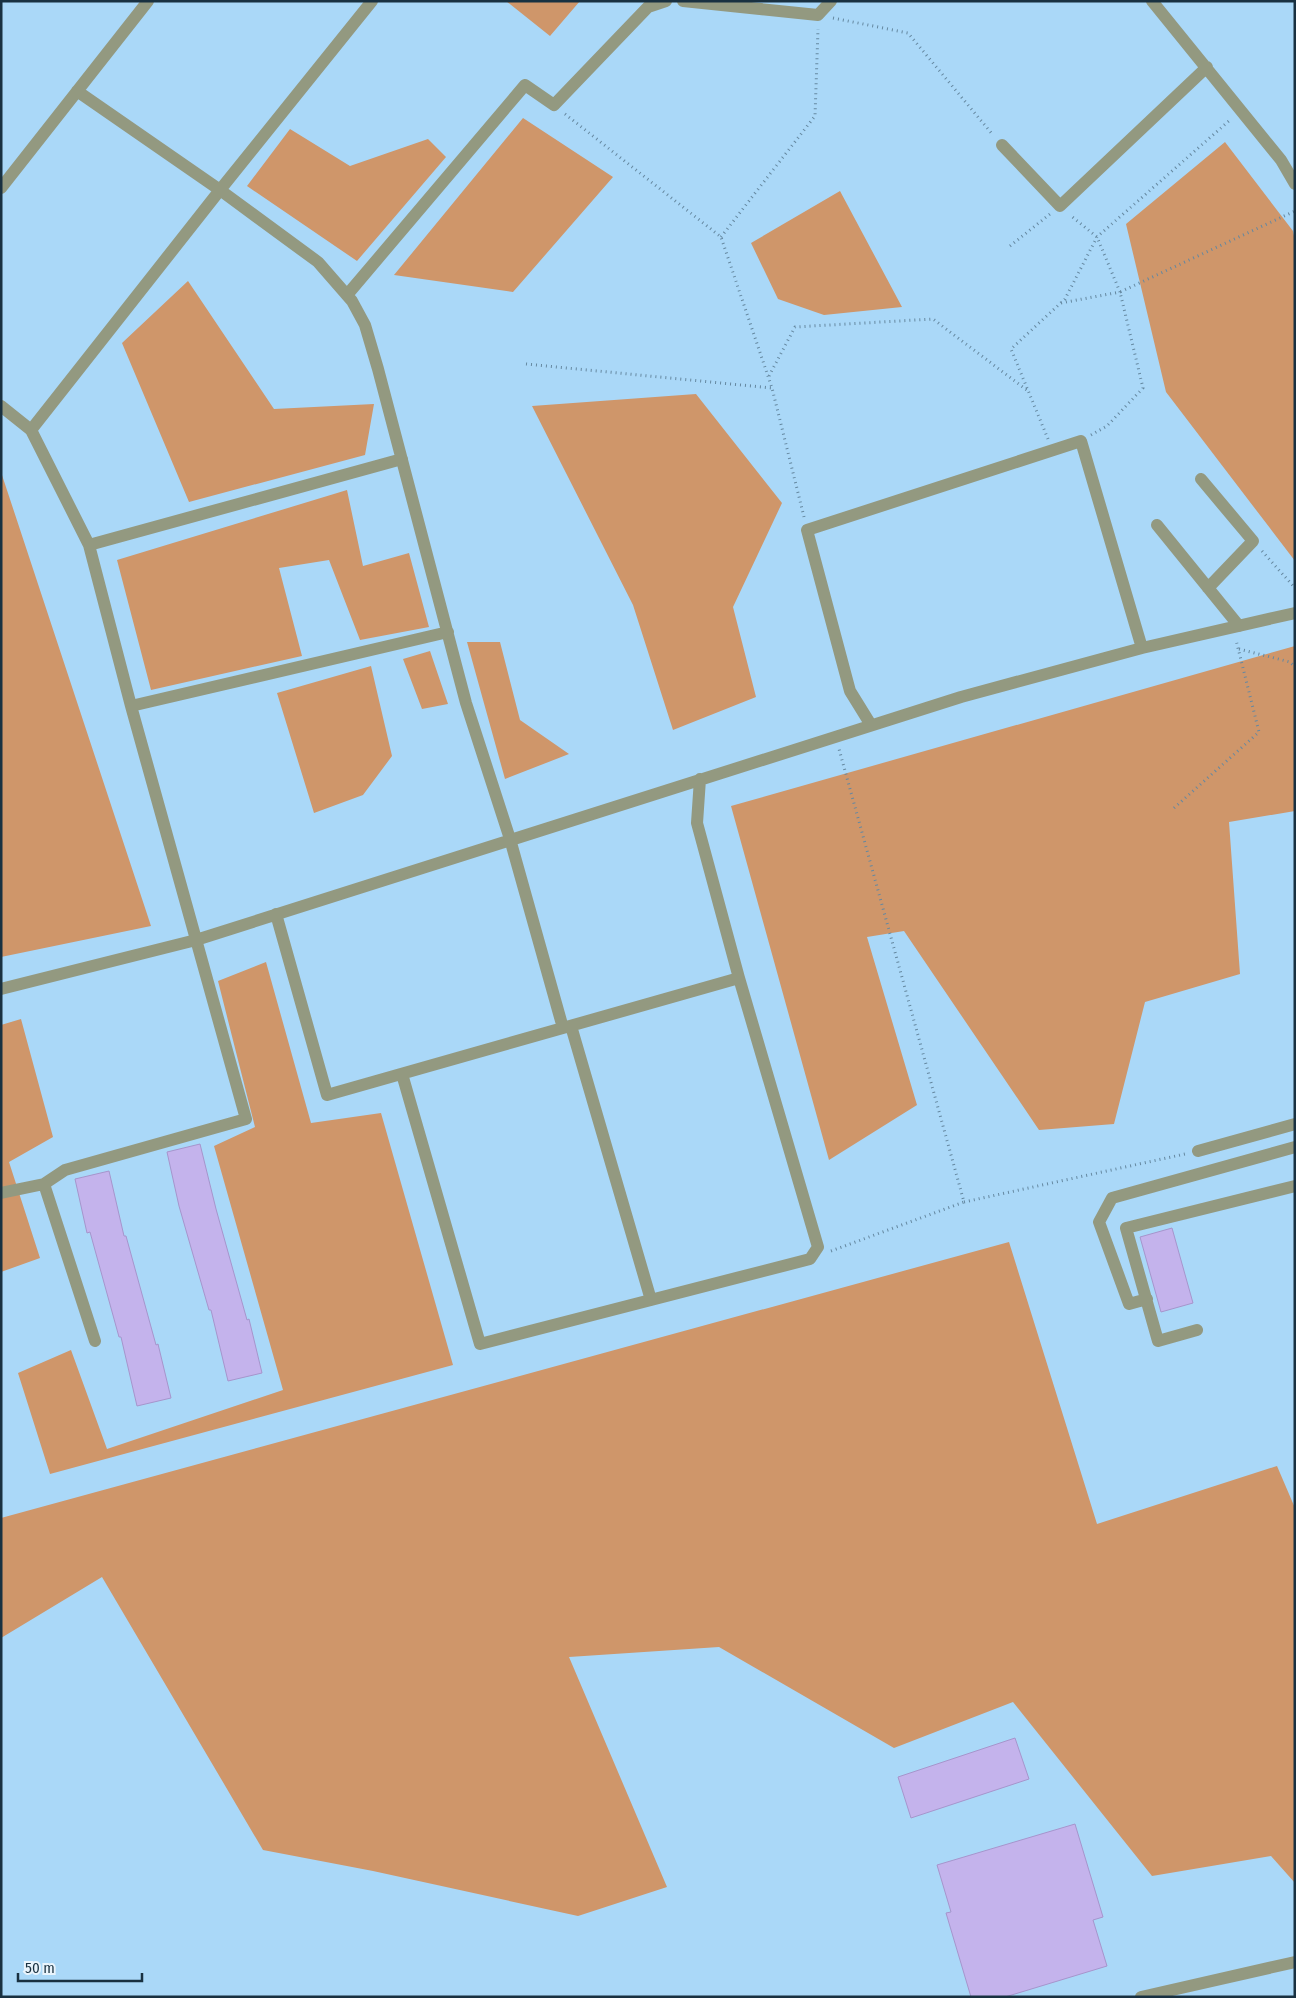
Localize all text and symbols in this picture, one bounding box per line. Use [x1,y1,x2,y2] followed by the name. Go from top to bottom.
[18,1950,141,1982] scale bar
[25,1959,55,1977] text: 50 m

